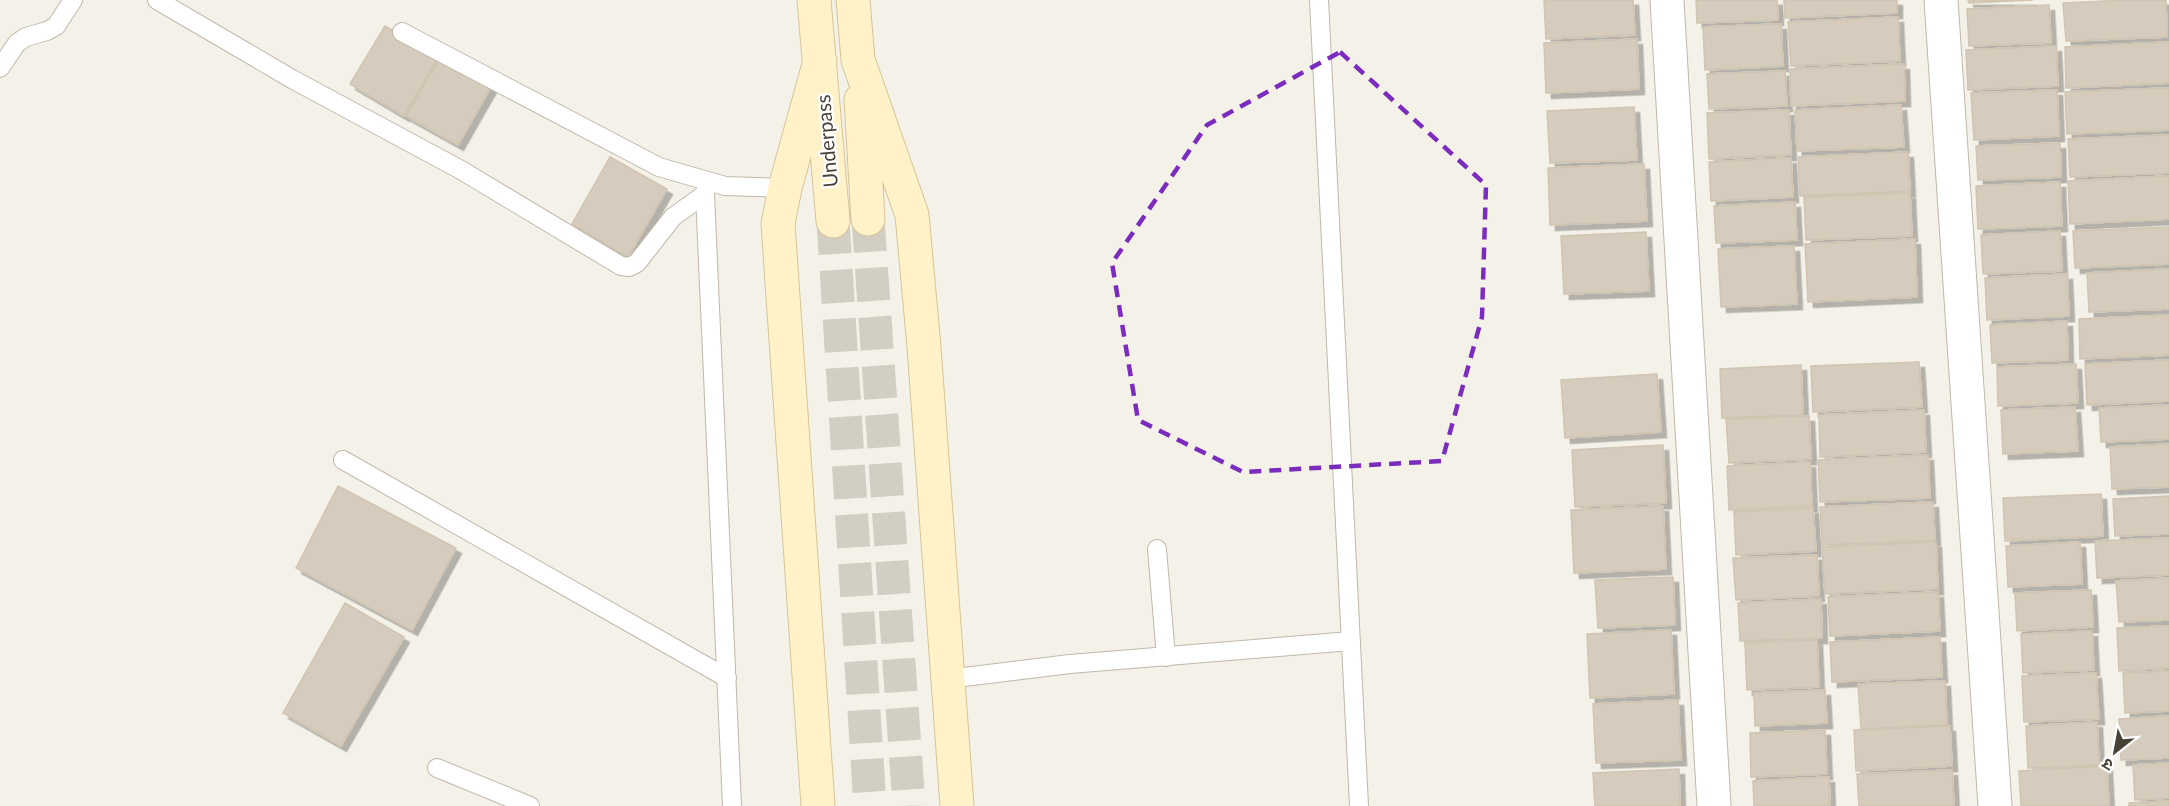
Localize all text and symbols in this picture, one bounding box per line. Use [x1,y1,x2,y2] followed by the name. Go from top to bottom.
[810,94,842,189] street label: Underpass
[2085,722,2145,782] north arrow
[2098,754,2116,776] text: उ

